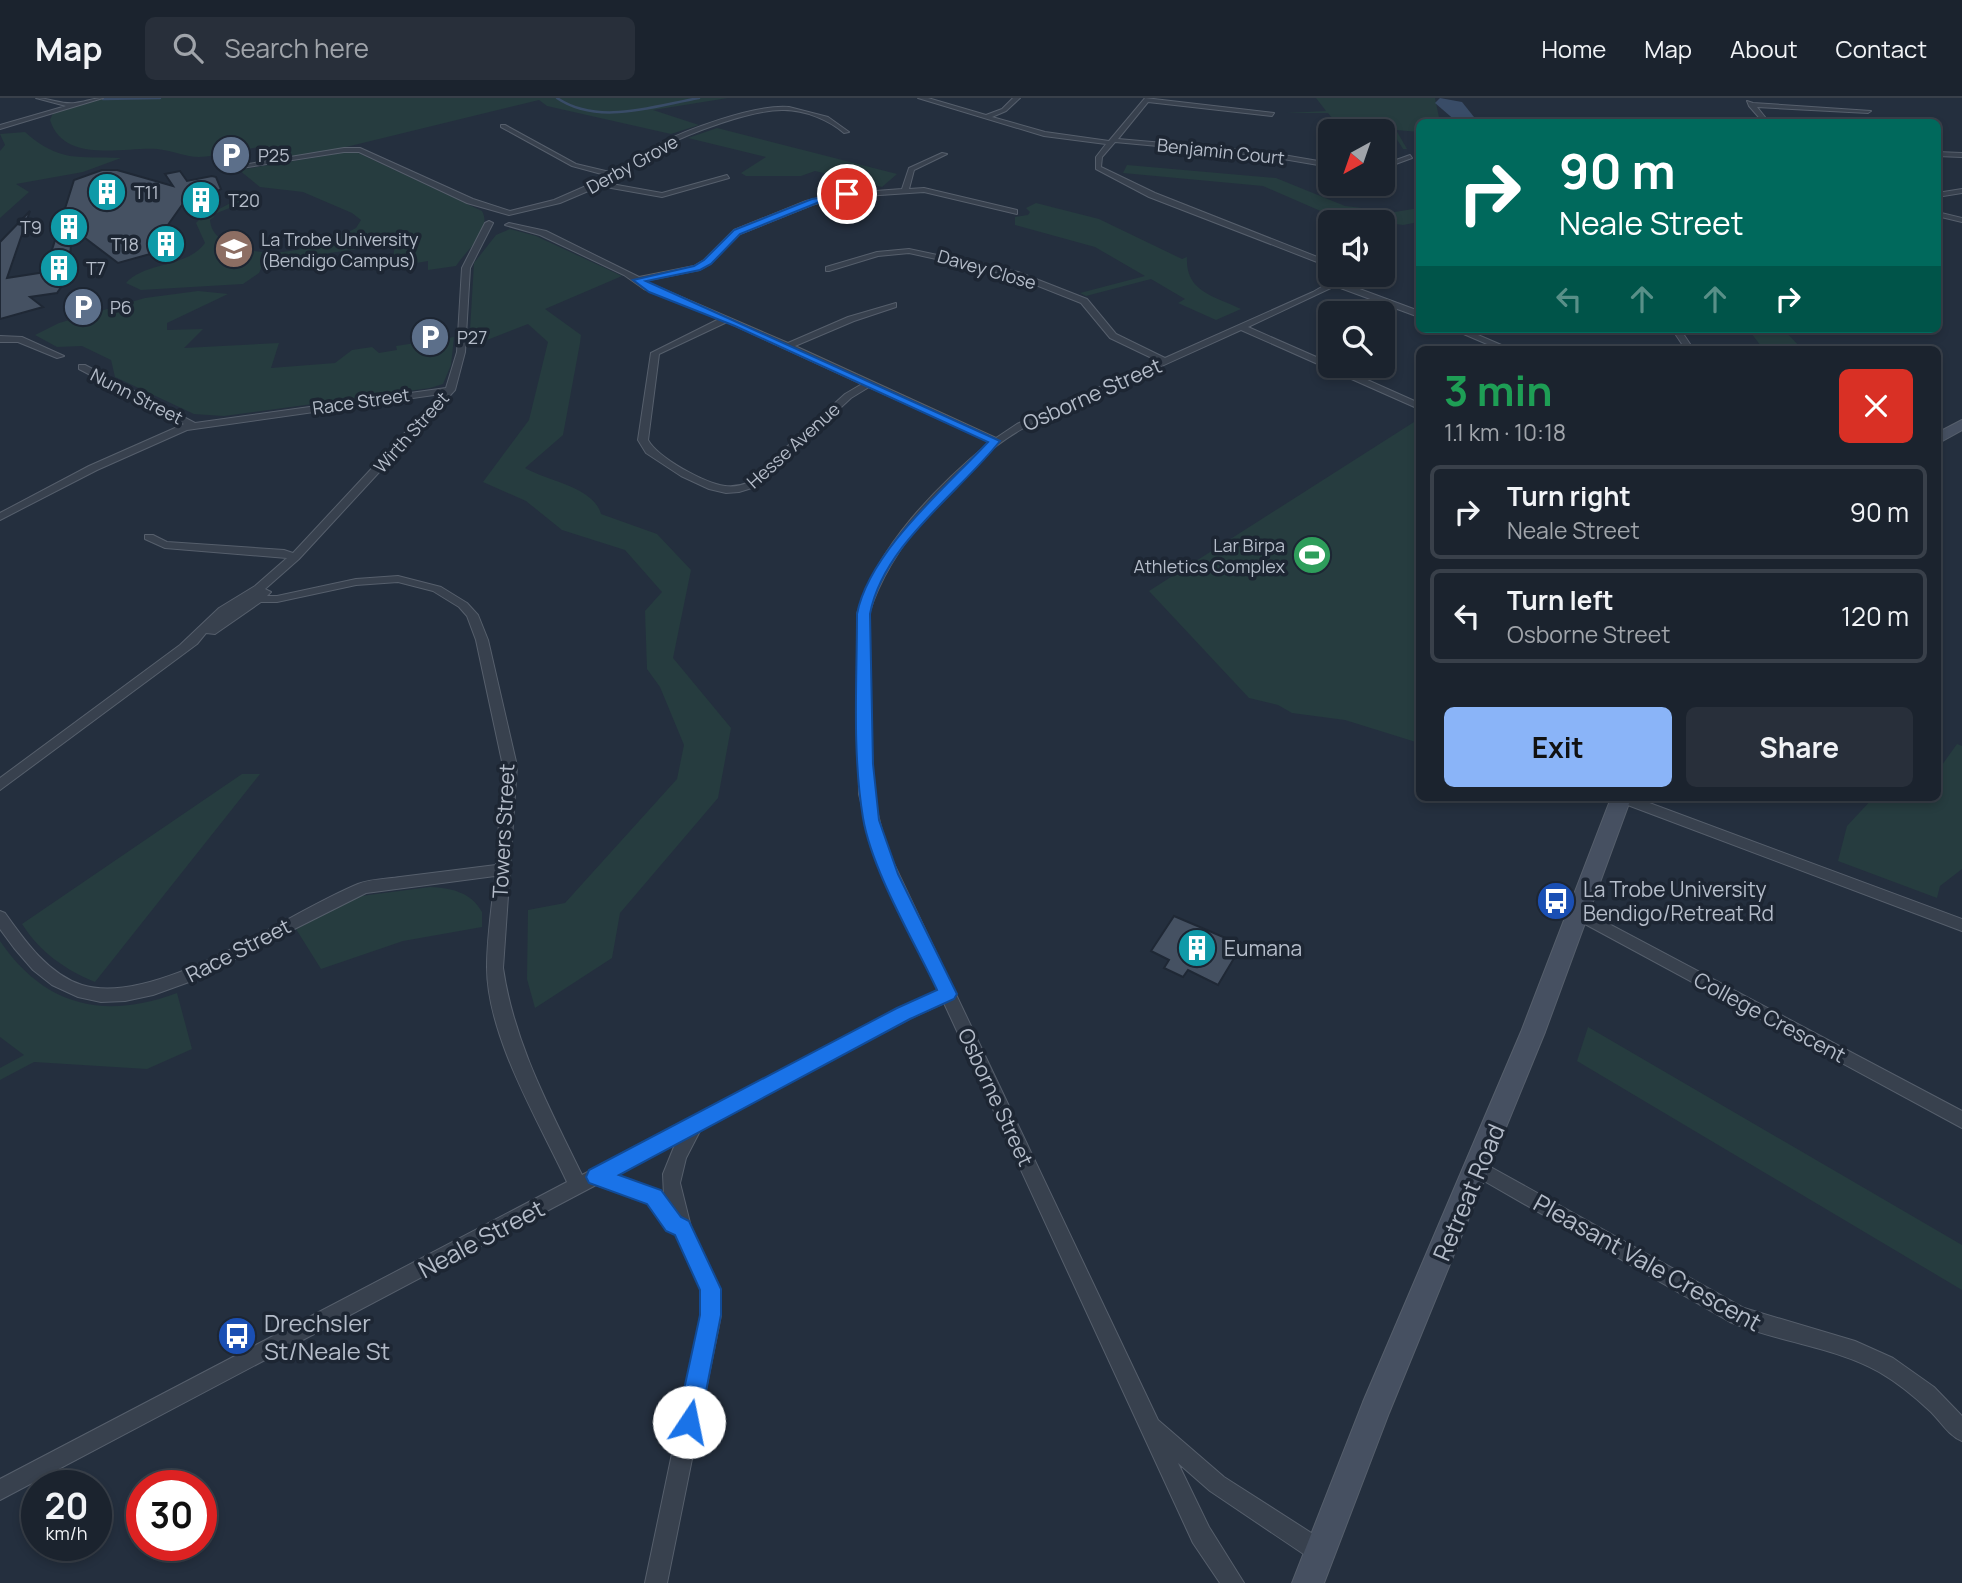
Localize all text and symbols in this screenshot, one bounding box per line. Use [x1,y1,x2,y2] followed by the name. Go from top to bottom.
[145,17,635,80] search box
[35,26,103,71] text: Map
[169,29,207,67] icon: search
[225,30,369,66] text: Search here
[1541,32,1606,65] text: Home
[1644,32,1692,65] text: Map
[1730,32,1798,65] text: About
[1836,32,1927,65] text: Contact
[1318,119,1395,196] north arrow
[1318,119,1395,378] map controls
[582,129,682,199] street label: Derby Grove
[1156,132,1286,170] street label: Benjamin Court
[210,134,252,176] parking icon: P25
[1559,137,1676,204] text: 90 m
[258,143,290,167] place label: P25
[1444,147,1535,238] icon: right
[817,164,877,224] pin
[86,171,128,213] building icon: T11
[828,175,866,213] icon: arrive
[180,179,222,221] building icon: T20
[134,180,159,204] place label: T11
[228,188,260,212] place label: T20
[1559,201,1744,245] text: Neale Street
[48,206,90,248] building icon: T9
[1318,210,1395,287] button: sound
[20,215,42,239] place label: T9
[145,223,187,265] building icon: T18
[261,227,419,272] place label: La Trobe University (Bendigo Campus)
[213,228,255,270] school or university icon: La Trobe University (Bendigo Campus)
[111,232,139,256] place label: T18
[935,243,1039,295] street label: Davey Close
[38,247,80,289] building icon: T7
[86,256,106,280] place label: T7
[1550,280,1588,318] icon: left
[1623,280,1661,318] icon: ahead
[1696,280,1734,318] icon: ahead
[1769,280,1807,318] icon: right
[62,286,104,328] parking icon: P6
[110,295,132,319] place label: P6
[1318,301,1395,378] button: search
[409,316,451,358] parking icon: P27
[457,325,487,349] place label: P27
[1018,351,1166,437] street label: Osborne Street
[1444,361,1553,419] text: 3 min
[87,362,187,430] street label: Nunn Street
[1839,369,1913,443] button: close
[311,382,411,420] street label: Race Street
[368,386,454,478] street label: Wirth Street
[741,397,845,493] street label: Hesse Avenue
[1444,416,1566,448] text: 1.1 km · 10:18
[1507,478,1631,514] text: Turn right
[1448,493,1486,531] icon: right
[1850,494,1909,530] text: 90 m
[1507,514,1640,546] text: Neale Street
[1134,533,1286,578] place label: Lar Birpa Athletics Complex
[1291,534,1333,576] sports icon: Lar Birpa Athletics Complex
[1507,582,1614,618] text: Turn left
[1448,597,1486,635] icon: left
[1841,598,1909,634] text: 120 m
[1507,618,1670,650] text: Osborne Street
[1444,707,1672,787] button: Exit
[1686,707,1913,787] button: Share
[485,763,521,899] street label: Towers Street
[1583,875,1774,927] place label: La Trobe University Bendigo/Retreat Rd
[1535,880,1577,922] bus stop icon: La Trobe University Bendigo/Retreat Rd
[181,912,295,988] street label: Race Street
[1176,927,1218,969] building icon: Eumana
[1224,934,1302,962] place label: Eumana
[1689,965,1851,1069] street label: College Crescent
[952,1023,1040,1171] street label: Osborne Street
[1424,1119,1512,1265] street label: Retreat Road
[1528,1186,1768,1338] street label: Pleasant Vale Crescent
[412,1191,550,1285] street label: Neale Street
[264,1306,390,1367] place label: Drechsler St/Neale St
[216,1315,258,1357] bus stop icon: Drechsler St/Neale St
[652,1385,726,1459] position arrow
[126,1470,217,1561] speed limit sign: 30
[45,1482,88,1530] text: 20
[46,1521,87,1545] text: km/h

